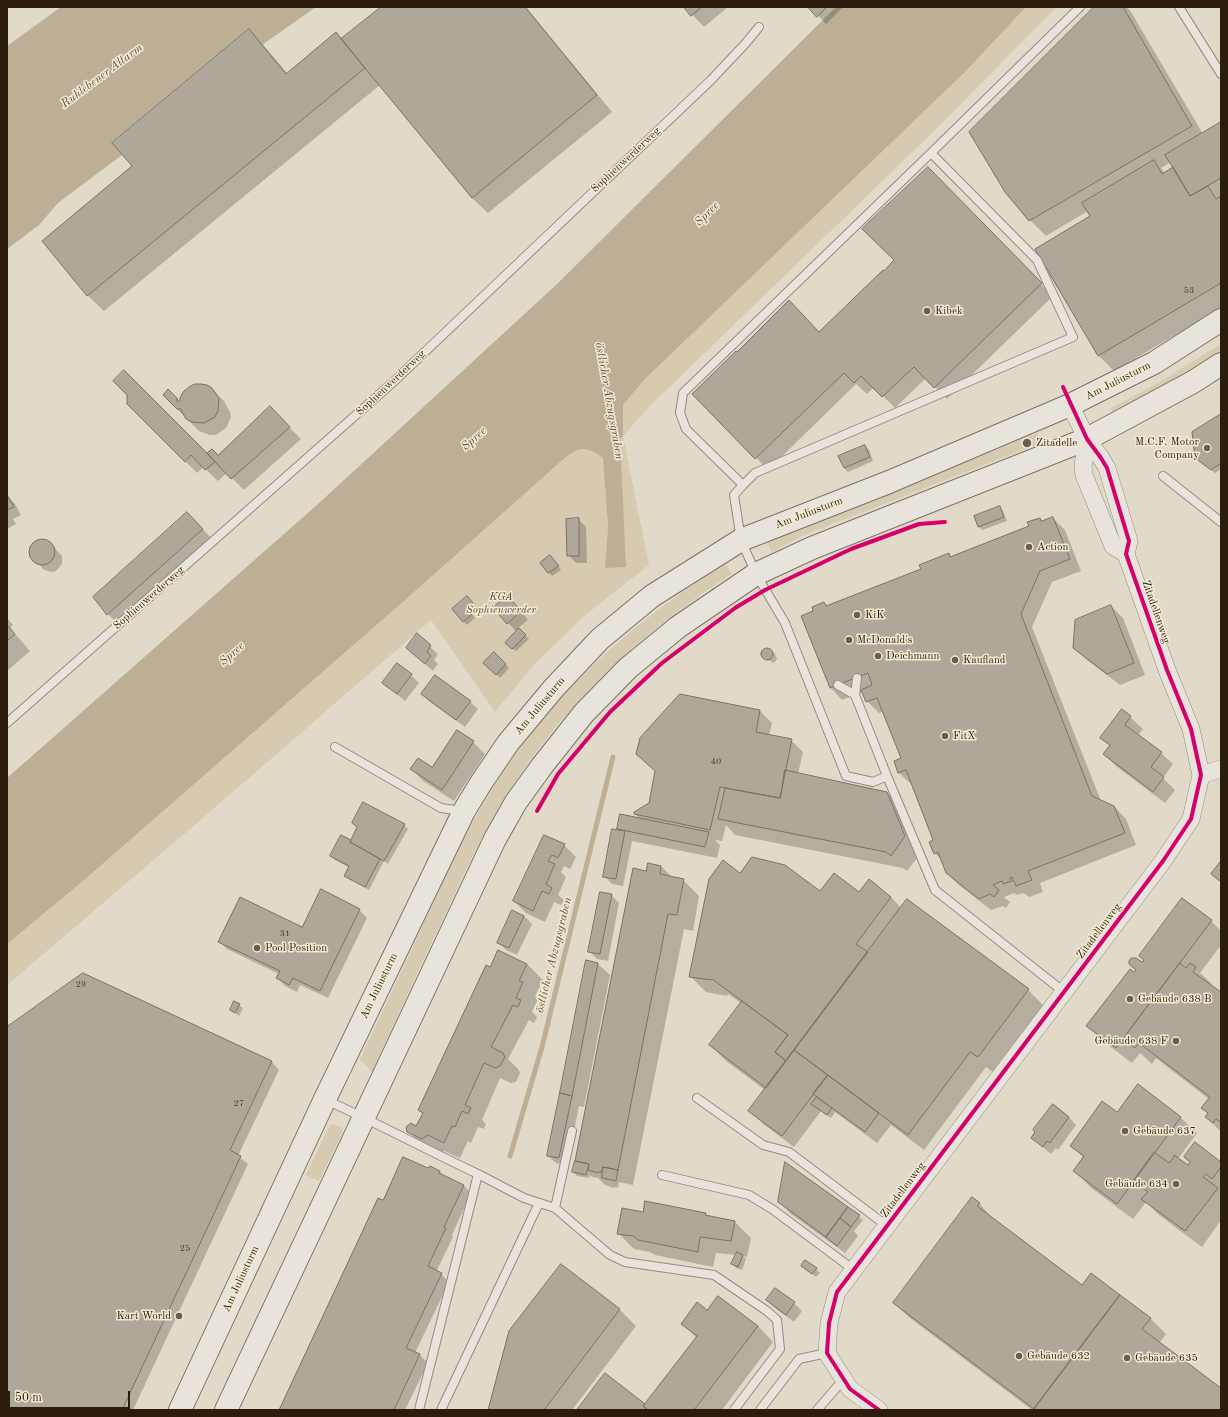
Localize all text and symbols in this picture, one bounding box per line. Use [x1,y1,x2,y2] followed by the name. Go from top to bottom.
[58,41,146,111] water label: Ruhlebener Altarm
[589,125,663,195] street label: Sophienwerderweg
[692,199,722,229] water label: Spree
[1184,286,1194,296] house number: 53
[935,304,963,318] place label: Kibek
[922,306,932,316] marker: Kibek
[592,341,626,461] water label: östlicher Abzugsgraben
[354,348,428,418] street label: Sophienwerderweg
[1083,359,1153,403] street label: Am Juliusturm
[458,424,490,454] water label: Spree
[1135,435,1199,461] place label: M.C.F. Motor Company
[1036,436,1077,450] place label: Zitadelle
[1021,437,1033,449] marker: Zitadelle
[1202,443,1212,453] marker: M.C.F. Motor Company
[773,494,845,532] street label: Am Juliusturm
[1037,540,1068,554] place label: Action
[1024,542,1034,552] marker: Action
[111,564,187,632] street label: Sophienwerderweg
[1139,579,1173,645] street label: Zitadellenweg
[466,590,536,616] park label: KGA Sophienwerder
[865,608,885,622] place label: KiK
[852,610,862,620] marker: KiK
[857,633,913,647] place label: McDonald's
[844,635,854,645] marker: McDonald's
[216,639,248,669] water label: Spree
[886,649,939,663] place label: Deichmann
[873,651,883,661] marker: Deichmann
[963,653,1006,667] place label: Kaufland
[950,655,960,665] marker: Kaufland
[512,674,568,738] street label: Am Juliusturm
[953,729,976,743] place label: FitX
[940,731,950,741] marker: FitX
[711,757,721,767] house number: 40
[533,896,575,1014] water label: östlicher Abzugsgraben
[1074,901,1124,961] street label: Zitadellenweg
[280,929,290,939] house number: 31
[265,941,327,955] place label: Pool Position
[252,943,262,953] marker: Pool Position
[357,951,401,1021] street label: Am Juliusturm
[76,980,86,990] house number: 29
[1138,992,1212,1006] place label: Gebäude 638 B
[1125,994,1135,1004] marker: Gebäude 638 B
[1095,1034,1168,1048] place label: Gebäude 638 F
[1171,1036,1181,1046] marker: Gebäude 638 F
[234,1099,244,1109] house number: 27
[1133,1124,1196,1138] place label: Gebäude 637
[1120,1126,1130,1136] marker: Gebäude 637
[878,1160,928,1220] street label: Zitadellenweg
[1105,1177,1168,1191] place label: Gebäude 634
[1171,1179,1181,1189] marker: Gebäude 634
[180,1244,190,1254] house number: 25
[220,1244,262,1314] street label: Am Juliusturm
[116,1309,171,1323] place label: Kart World
[174,1311,184,1321] marker: Kart World
[1027,1349,1090,1363] place label: Gebäude 632
[1014,1351,1024,1361] marker: Gebäude 632
[1135,1351,1198,1365] place label: Gebäude 635
[1122,1353,1132,1363] marker: Gebäude 635
[10,1383,132,1409] scale bar
[15,1392,42,1404] text: 50 m

